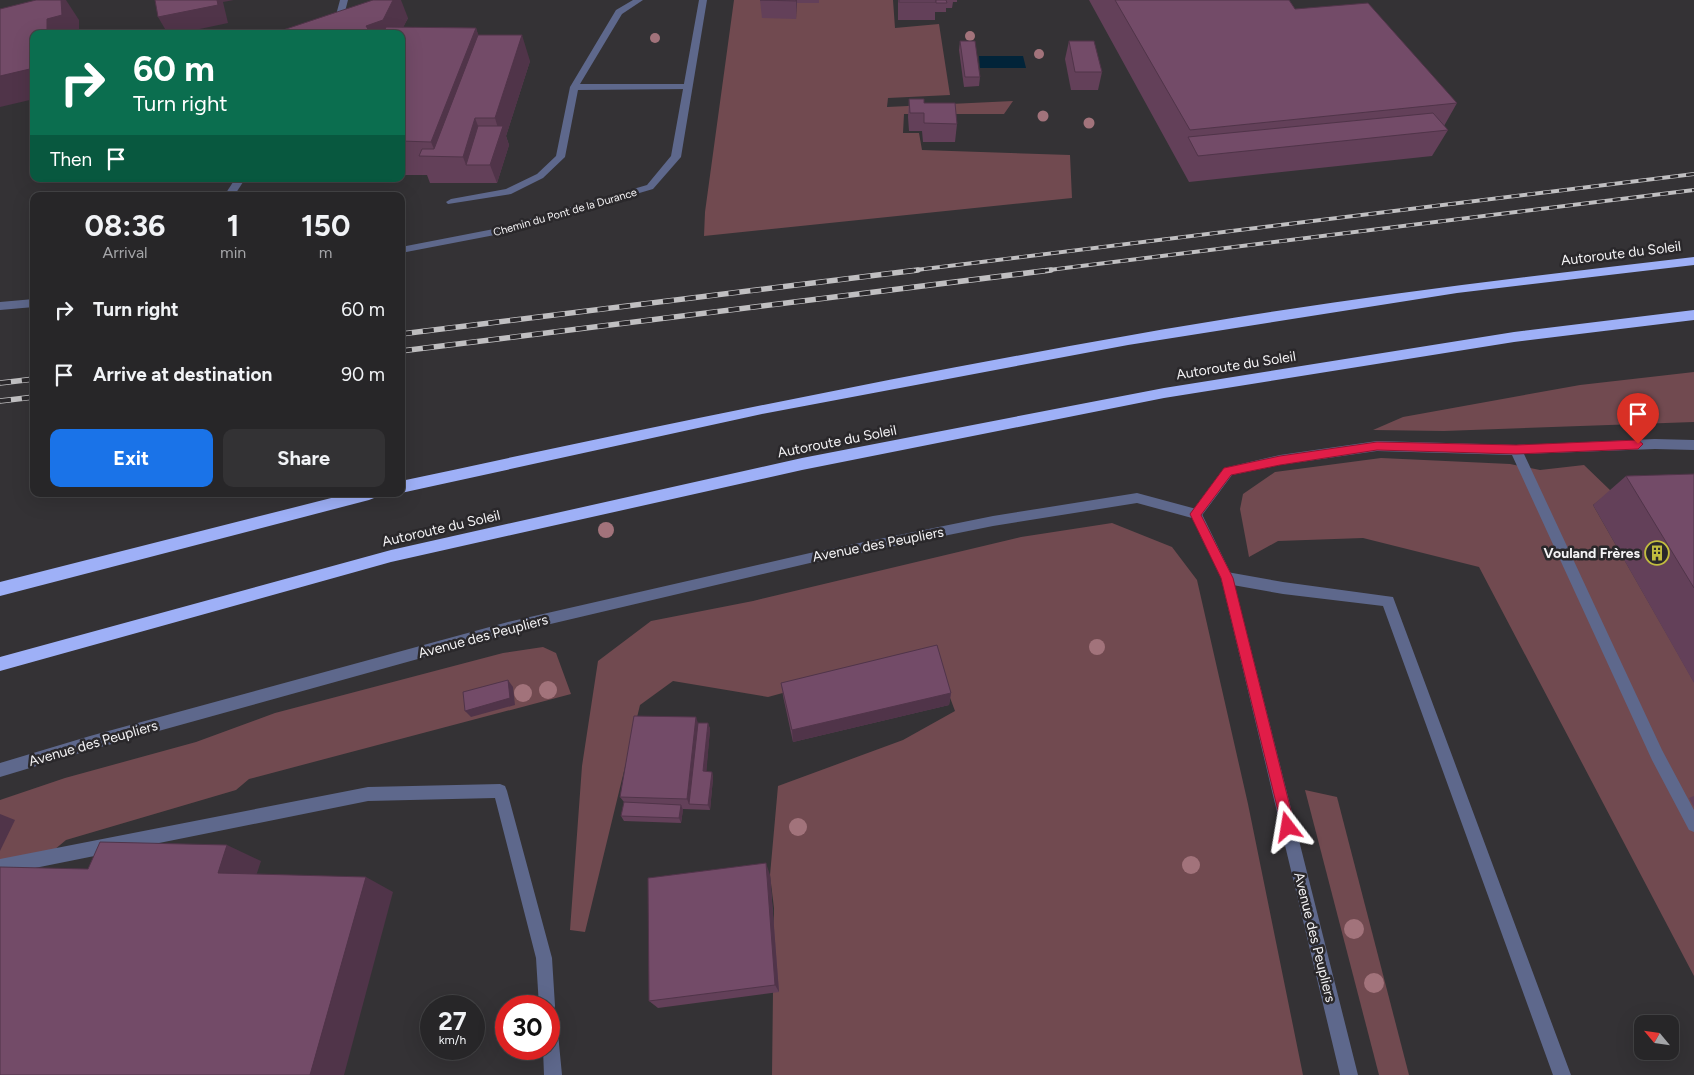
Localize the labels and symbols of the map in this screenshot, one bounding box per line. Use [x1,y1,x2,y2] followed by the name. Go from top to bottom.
[492,186,638,239] street label: Chemin du Pont de la Durance
[1560,238,1682,269] street label: Autoroute du Soleil
[1175,348,1297,383] street label: Autoroute du Soleil
[1617,393,1659,444] pin
[776,422,898,461] street label: Autoroute du Soleil
[380,507,502,550] street label: Autoroute du Soleil
[811,523,945,566] street label: Avenue des Peupliers
[1644,540,1670,566] building icon: Vouland Frères
[1544,545,1640,562] place label: Vouland Frères
[416,611,550,662] street label: Avenue des Peupliers
[27,717,160,770] street label: Avenue des Peupliers
[1261,800,1313,852] position arrow
[1290,870,1339,1004] street label: Avenue des Peupliers
[495,995,560,1060] speed limit sign: 30
[1634,1015,1679,1060] north arrow

